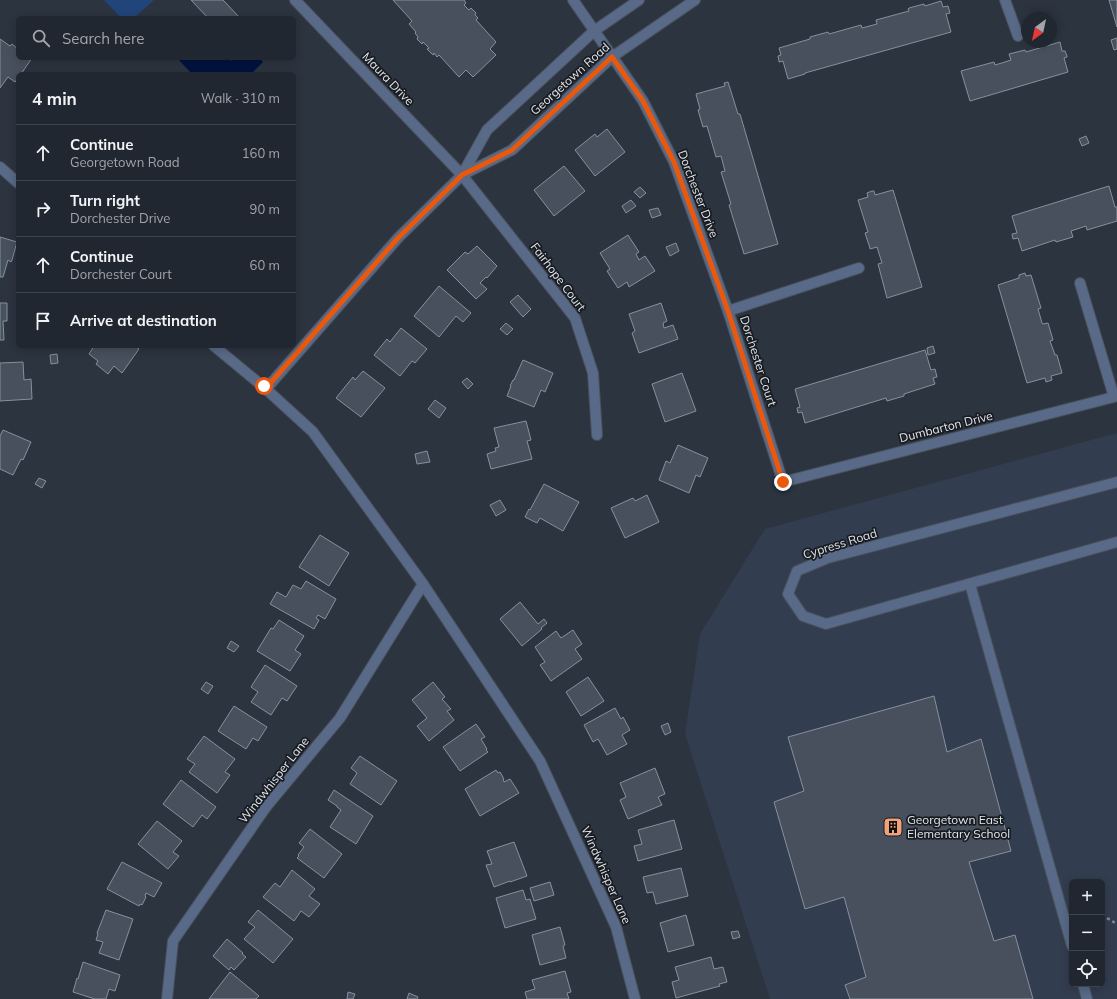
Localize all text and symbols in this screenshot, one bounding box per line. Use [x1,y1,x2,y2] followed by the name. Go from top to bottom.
[1021,12,1057,48] north arrow
[16,16,296,60] search box
[30,27,52,49] icon: search
[62,29,144,48] text: Search here
[527,39,612,118] street label: Georgetown Road
[359,49,417,108] street label: Maura Drive
[32,88,77,109] text: 4 min
[201,90,280,106] text: Walk · 310 m
[70,135,133,154] text: Continue
[32,142,54,164] icon: ahead
[242,145,280,161] text: 160 m
[675,148,722,240] street label: Dorchester Drive
[70,154,180,170] text: Georgetown Road
[70,191,140,210] text: Turn right
[32,198,54,220] icon: right
[250,201,280,217] text: 90 m
[70,210,170,226] text: Dorchester Drive
[528,239,589,314] street label: Fairhope Court
[70,247,133,266] text: Continue
[32,254,54,276] icon: ahead
[250,257,280,273] text: 60 m
[70,266,172,282] text: Dorchester Court
[32,310,54,332] icon: arrive
[70,311,217,330] text: Arrive at destination
[737,314,780,408] street label: Dorchester Court
[255,377,273,395] route start
[898,408,994,445] street label: Dumbarton Drive
[774,473,792,491] route end
[801,525,879,562] street label: Cypress Road
[235,734,312,826] street label: Windwhisper Lane
[907,812,1010,841] place label: Georgetown East Elementary School
[882,816,904,838] building icon: Georgetown East Elementary School
[578,824,635,926] street label: Windwhisper Lane
[1069,879,1105,987] map controls
[1069,879,1105,915] button: +
[1069,915,1105,951] button: −
[1069,951,1105,987] button: locate

